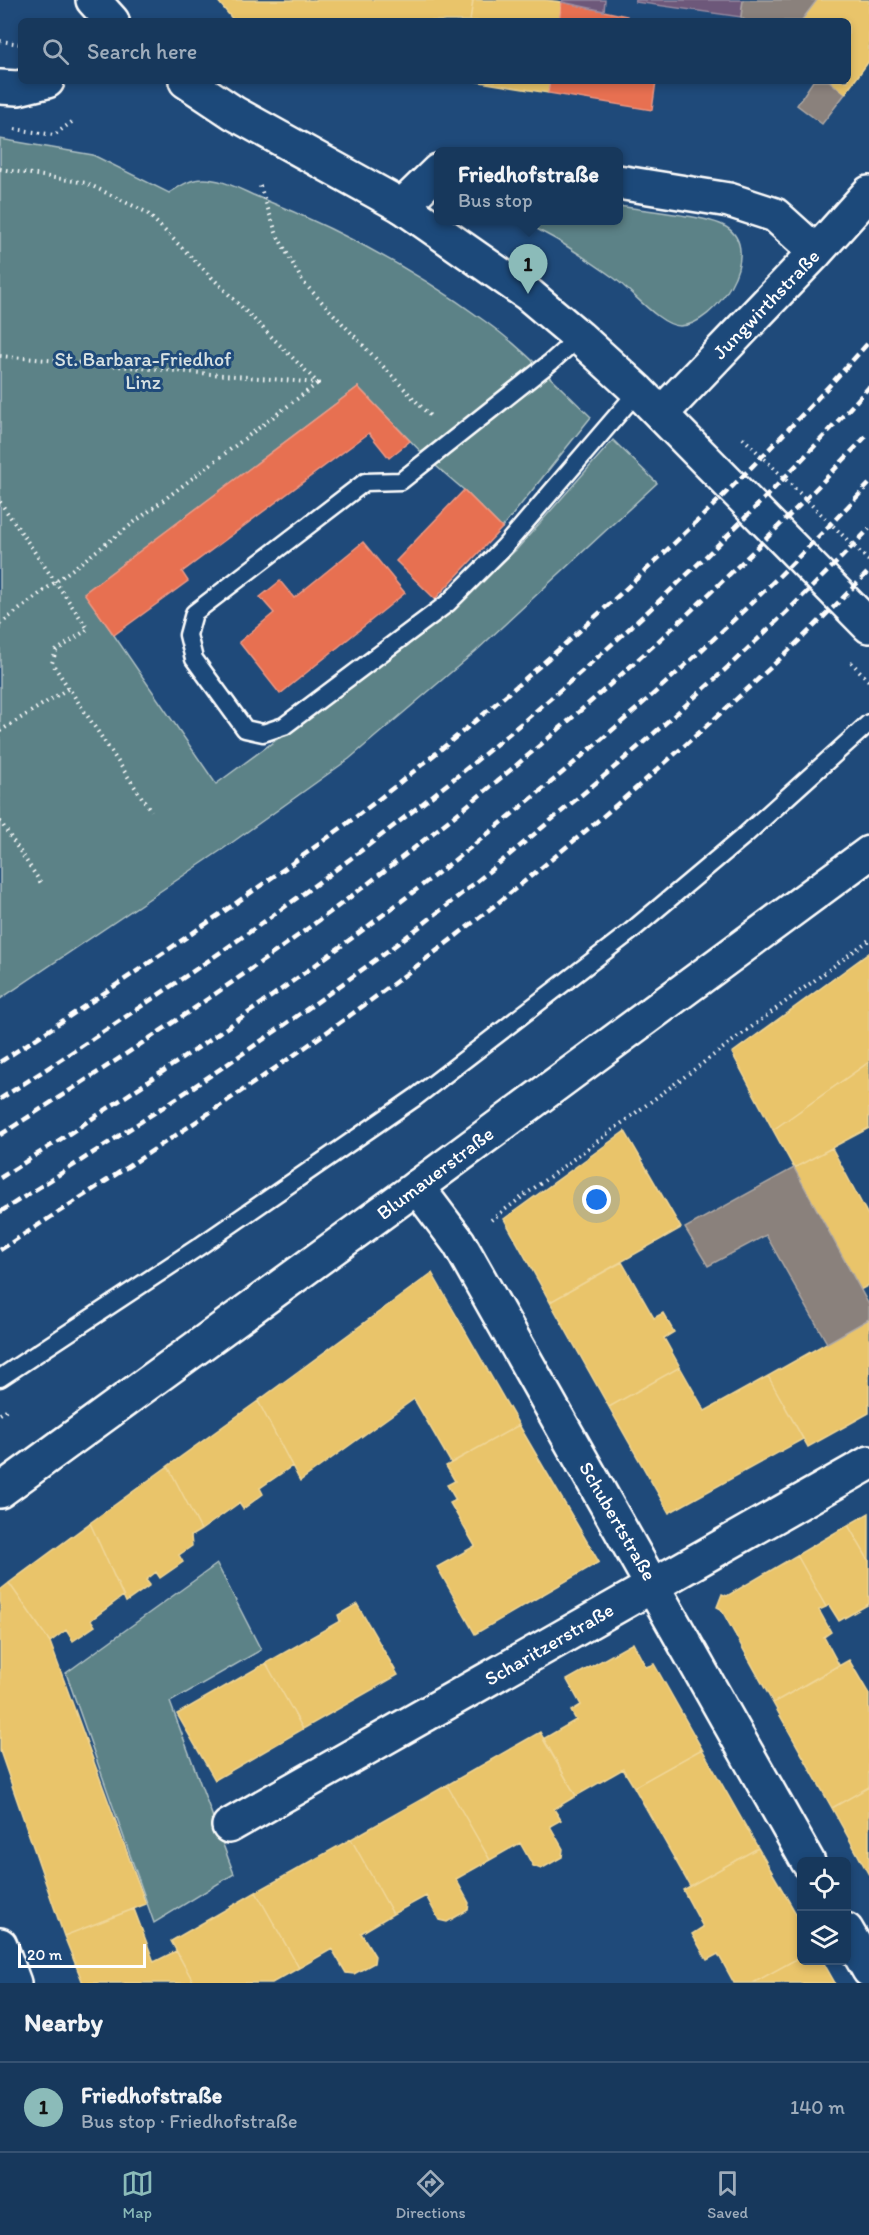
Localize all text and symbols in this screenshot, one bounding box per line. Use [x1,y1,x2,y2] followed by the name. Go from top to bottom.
[18,18,851,84] search box
[39,35,72,68] icon: search
[87,38,197,65] text: Search here
[434,147,623,225] popup
[458,161,599,188] text: Friedhofstraße
[458,188,533,212] text: Bus stop
[508,244,548,294] pin: 1
[708,244,824,364] street label: Jungwirthstraße
[54,347,232,394] park label: St. Barbara-Friedhof Linz
[372,1121,498,1225] street label: Blumauerstraße
[582,1185,611,1214] your location
[574,1457,662,1585] street label: Schubertstraße
[480,1597,618,1691] street label: Scharitzerstraße
[797,1857,851,1965] map controls
[797,1857,851,1911] button: locate
[797,1911,851,1965] button: layers
[18,1941,146,1968] scale bar
[27,1945,62,1964] text: 20 m
[24,2006,103,2038] text: Nearby
[81,2082,222,2109] text: Friedhofstraße
[39,2095,48,2119] text: 1
[790,2095,845,2119] text: 140 m
[81,2109,298,2133] text: Bus stop · Friedhofstraße
[121,2167,154,2222] tab: Map
[395,2167,466,2222] tab: Directions
[707,2167,748,2222] tab: Saved

